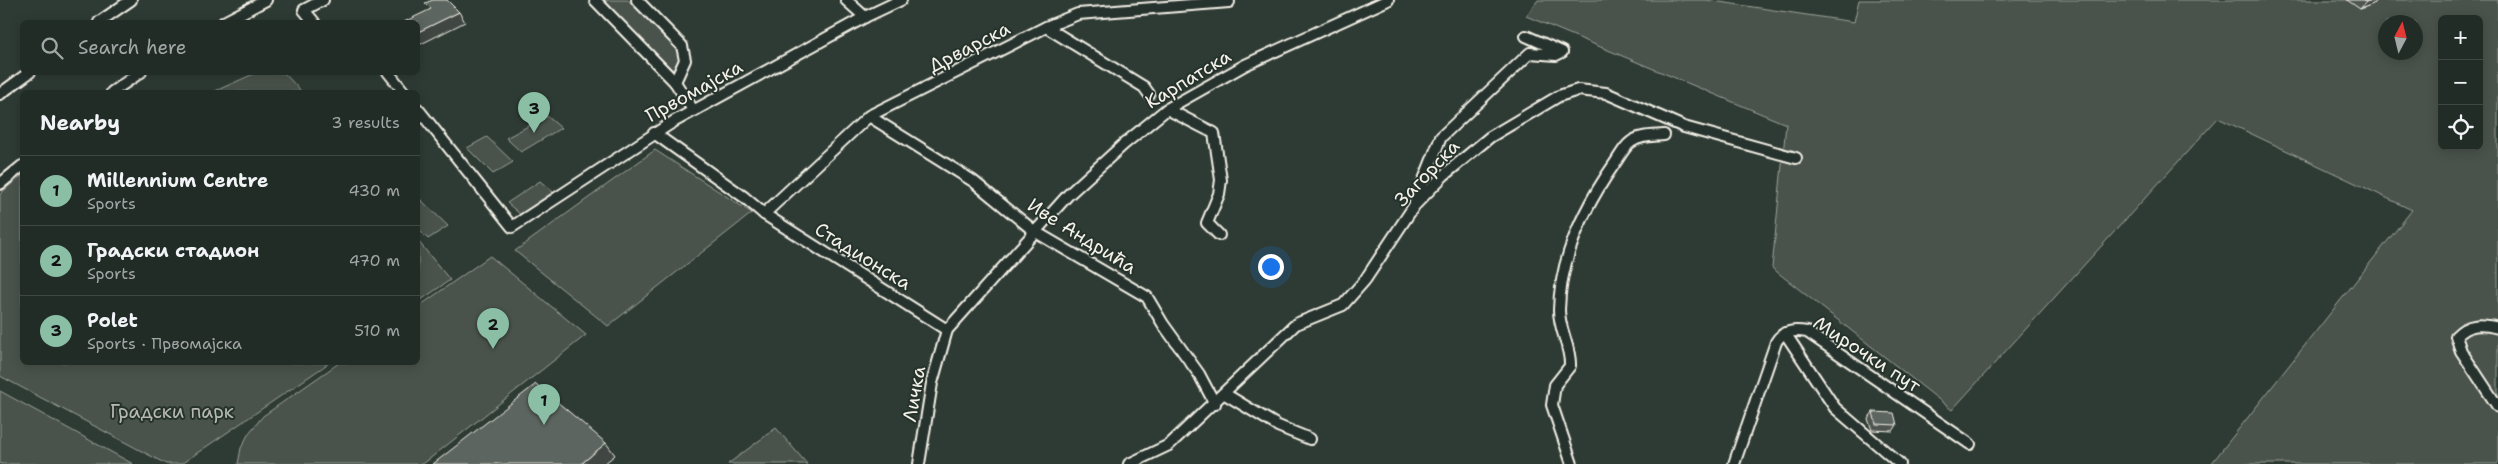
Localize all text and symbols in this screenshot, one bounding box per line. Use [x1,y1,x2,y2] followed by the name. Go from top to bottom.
[2378,15,2423,60] north arrow
[2438,15,2483,150] map controls
[2438,15,2483,60] button: +
[924,16,1014,78] street label: Дрварска
[20,20,420,75] search box
[38,34,66,62] icon: search
[78,35,187,60] text: Search here
[1140,43,1236,114] street label: Карпатска
[641,54,747,128] street label: Првомајска
[2438,60,2483,105] button: −
[518,92,550,133] pin: 3
[2438,105,2483,150] button: locate
[40,109,120,137] text: Nearby
[331,112,400,133] text: 3 results
[1389,134,1465,212] street label: Загорска
[87,168,268,193] text: Millennium Centre
[52,180,60,201] text: 1
[349,180,400,201] text: 430 m
[87,193,136,214] text: Sports
[1023,193,1141,280] street label: Иве Андрића
[810,216,916,296] street label: Стадионска
[87,238,259,263] text: Градски стадион
[50,250,62,271] text: 2
[349,250,400,271] text: 470 m
[1258,254,1284,280] your location
[87,263,136,284] text: Sports
[87,308,138,333] text: Polet
[477,308,509,349] pin: 2
[1809,310,1926,398] street label: Мирочки пут
[50,320,62,341] text: 3
[354,320,400,341] text: 510 m
[87,333,242,354] text: Sports · Првомајска
[897,364,931,424] street label: Личка
[528,384,560,425] pin: 1
[110,399,234,424] park label: Градски парк

